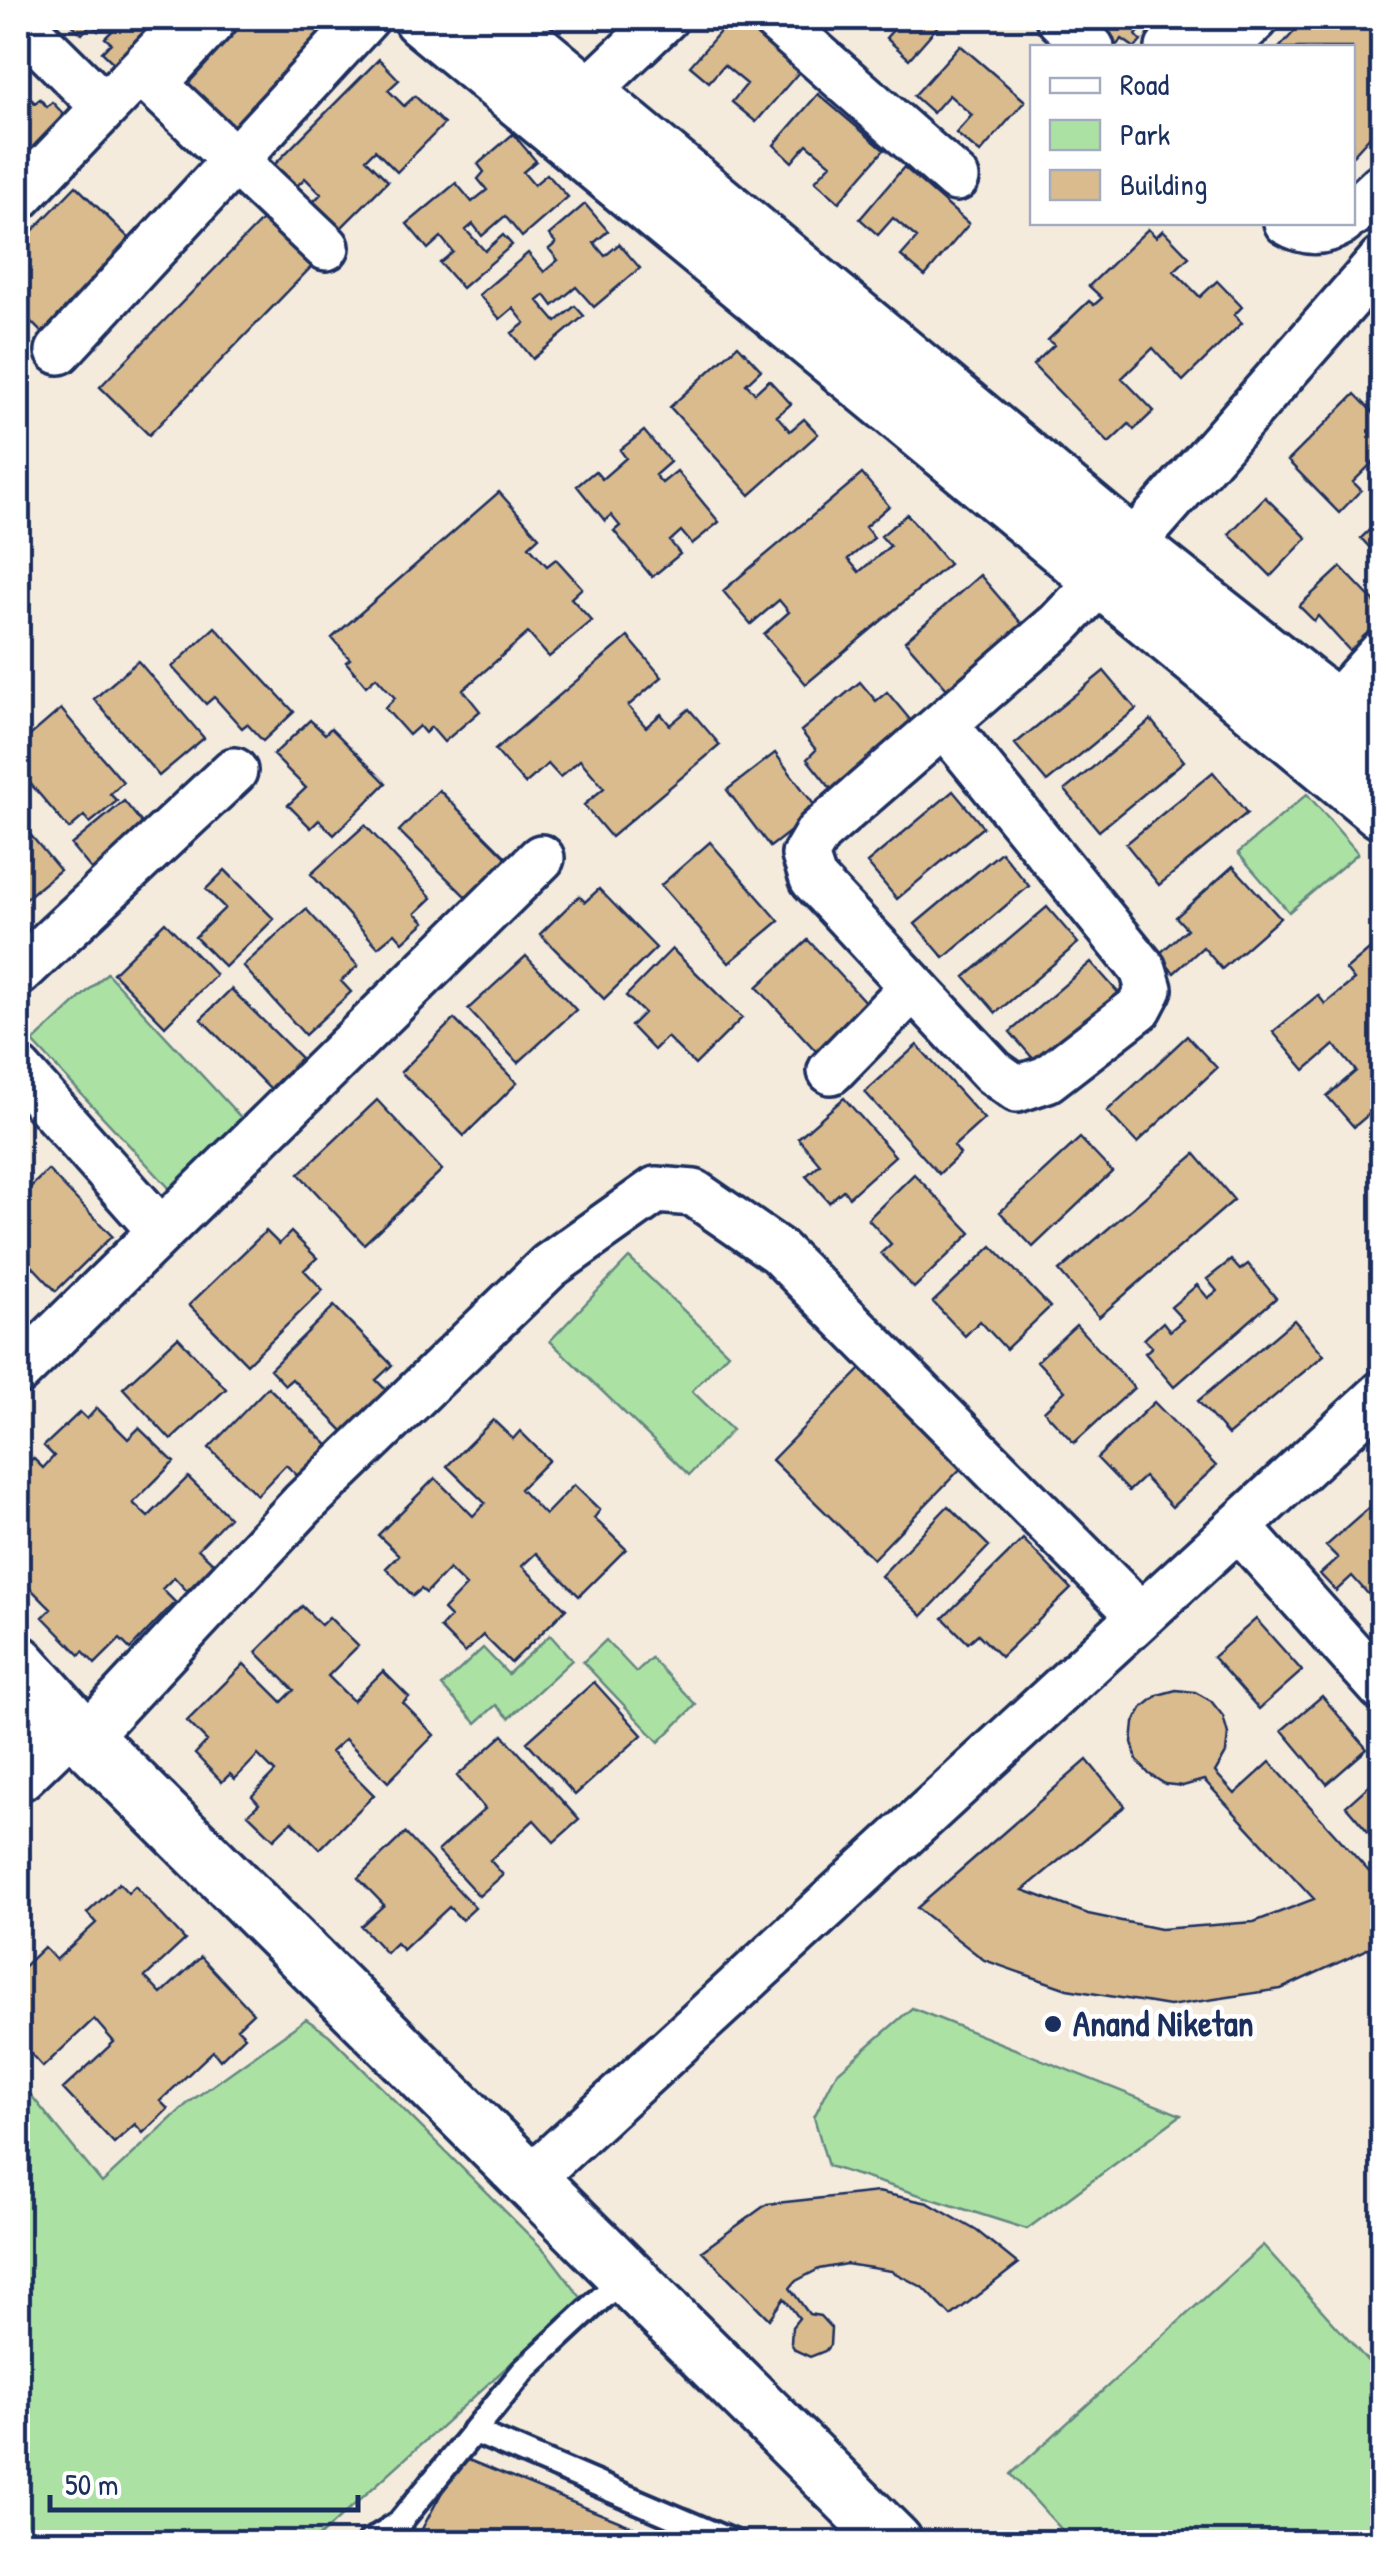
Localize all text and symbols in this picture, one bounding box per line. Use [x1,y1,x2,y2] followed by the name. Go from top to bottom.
[1030,45,1355,225] legend
[1120,64,1169,104] text: Road
[1120,114,1170,154] text: Park
[1120,164,1207,204] text: Building
[1073,2000,1254,2047] place label: Anand Niketan
[1042,2013,1064,2035] marker: Anand Niketan
[50,2450,358,2512] scale bar
[65,2464,118,2504] text: 50 m

